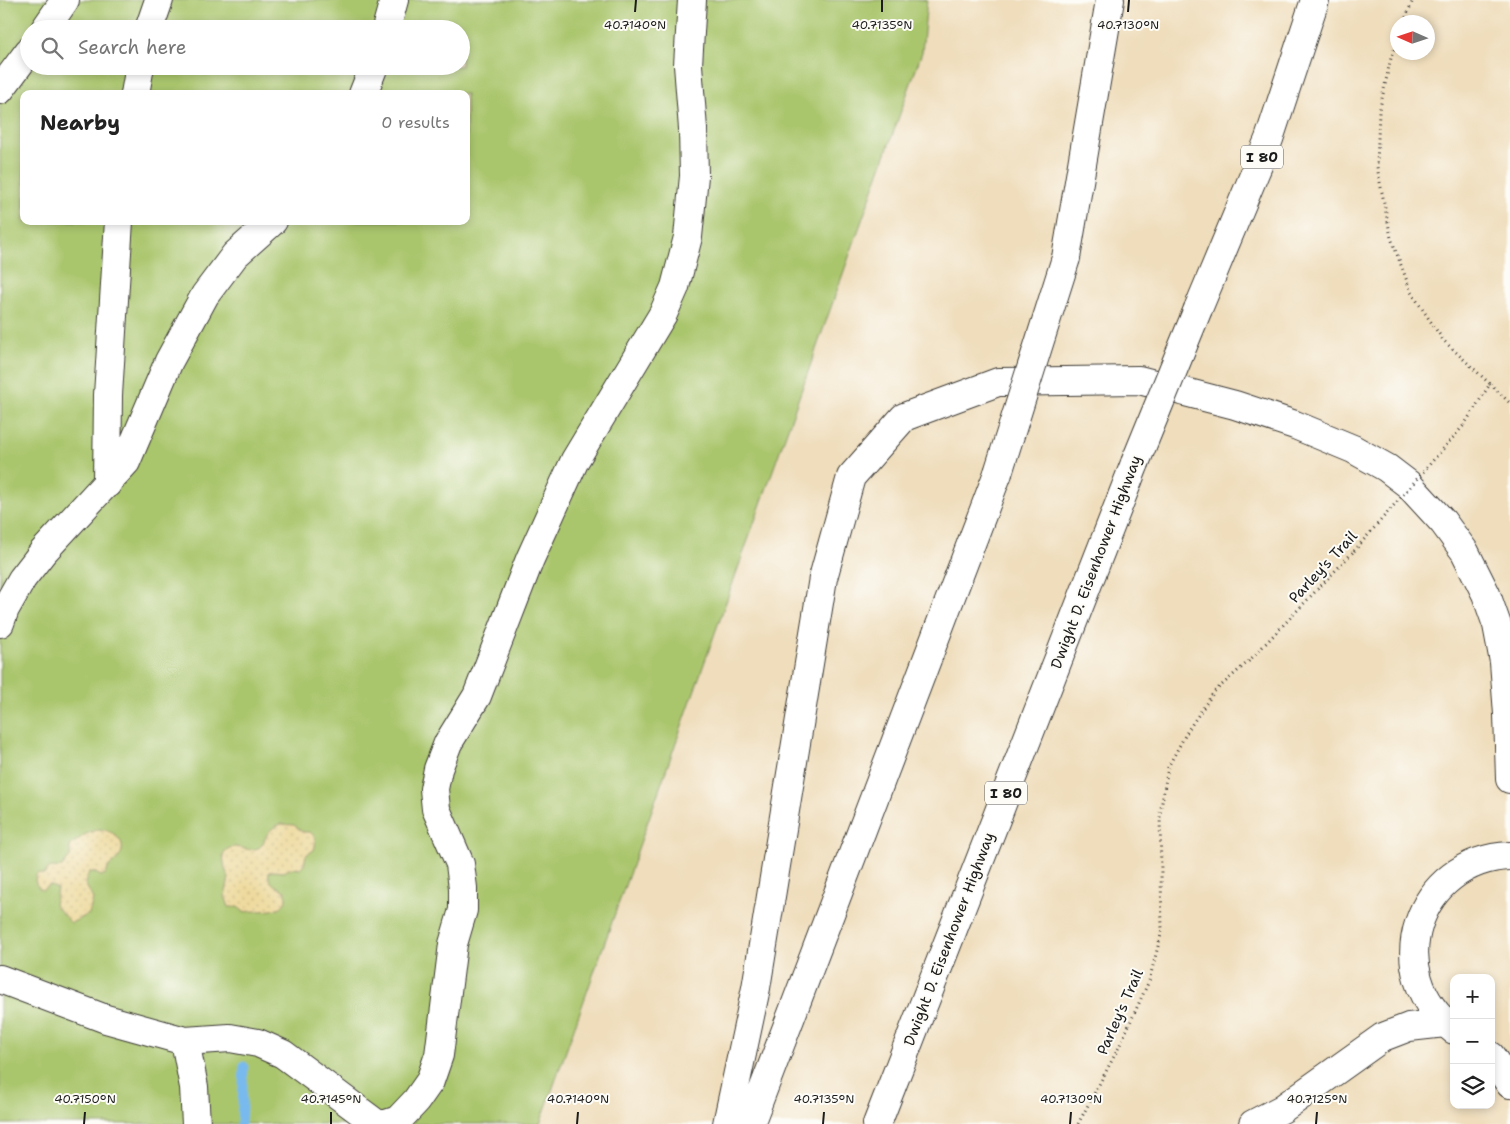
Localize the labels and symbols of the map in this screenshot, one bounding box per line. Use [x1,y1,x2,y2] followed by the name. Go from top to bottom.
[1390,15,1435,60] north arrow
[604,17,666,33] text: 40.7140°N
[852,17,913,33] text: 40.7135°N
[1097,17,1159,33] text: 40.7130°N
[1241,146,1283,168] road number: I 80
[1046,452,1146,672] street label: Dwight D. Eisenhower Highway
[1284,526,1362,607] street label: Parley's Trail
[985,781,1027,804] road number: I 80
[899,829,999,1049] street label: Dwight D. Eisenhower Highway
[1092,966,1148,1058] street label: Parley's Trail
[54,1091,116,1107] text: 40.7150°N
[300,1091,362,1107] text: 40.7145°N
[547,1091,609,1107] text: 40.7140°N
[794,1091,855,1107] text: 40.7135°N
[1040,1091,1102,1107] text: 40.7130°N
[1286,1091,1348,1107] text: 40.7125°N

